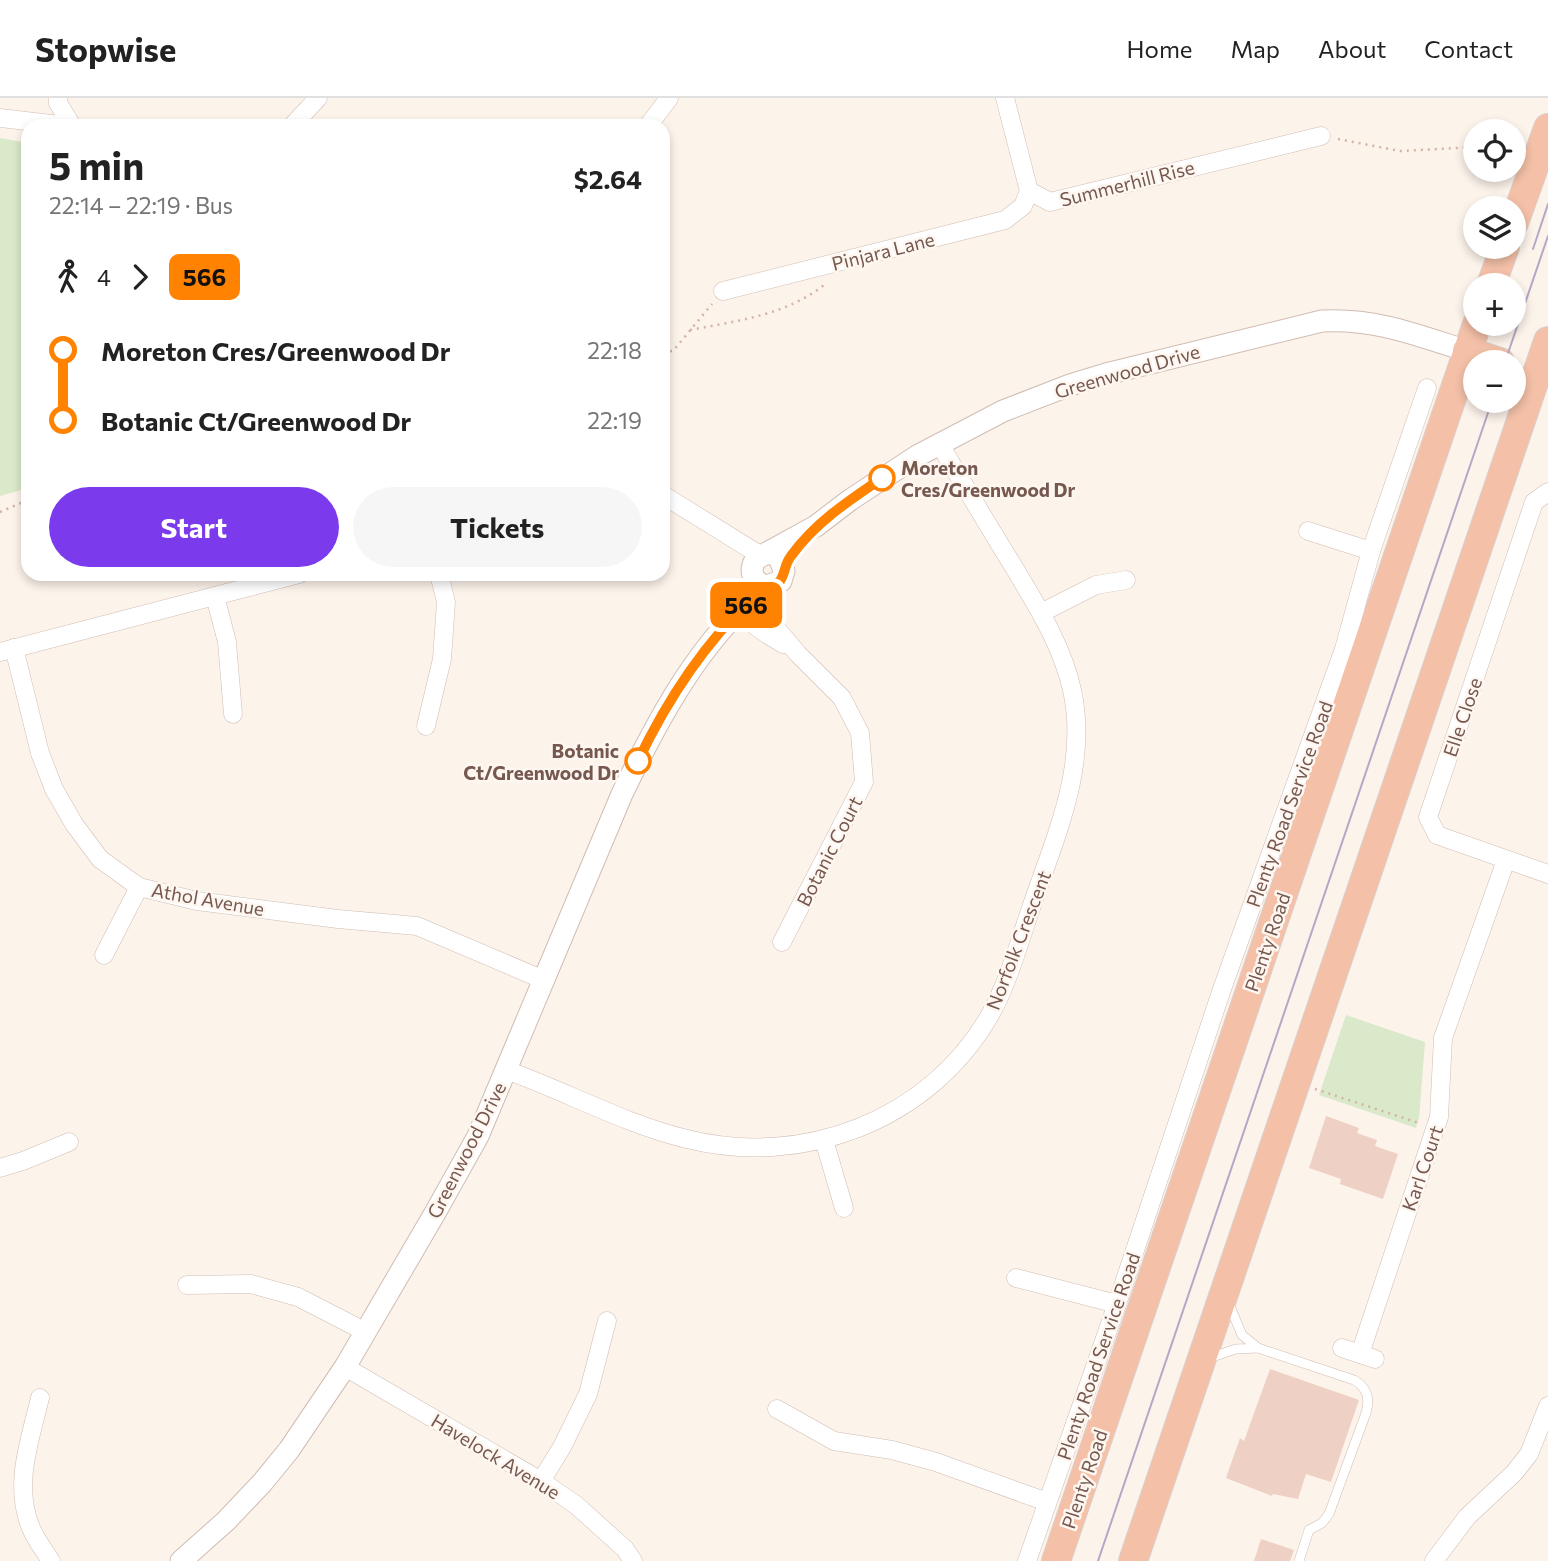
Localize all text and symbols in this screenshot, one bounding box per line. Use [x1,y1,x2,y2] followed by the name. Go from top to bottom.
[35,28,176,69] text: Stopwise
[1127,34,1193,63] text: Home
[1231,34,1280,63] text: Map
[1318,34,1386,63] text: About
[1424,34,1513,63] text: Contact
[1463,119,1526,413] map controls
[1463,119,1526,182] button: locate
[49,141,144,188] text: 5 min
[1057,155,1197,211] street label: Summerhill Rise
[574,163,642,194] text: $2.64
[49,191,233,219] text: 22:14 – 22:19 · Bus
[1463,196,1526,259] button: layers
[829,227,937,275] street label: Pinjara Lane
[49,258,87,296] icon: walk
[121,258,159,296] icon: forward
[183,262,226,291] text: 566
[97,263,111,291] text: 4
[1463,273,1526,336] button: +
[101,335,450,366] text: Moreton Cres/Greenwood Dr
[587,336,642,364] text: 22:18
[1052,339,1202,403] street label: Greenwood Drive
[1463,350,1526,413] button: −
[101,405,411,436] text: Botanic Ct/Greenwood Dr
[587,406,642,434] text: 22:19
[901,456,1076,501] place label: Moreton Cres/Greenwood Dr
[869,465,895,491] marker: Moreton Cres/Greenwood Dr
[49,487,339,567] button: Start
[353,487,642,567] button: Tickets
[706,582,786,628] line badge: 566
[724,590,768,619] text: 566
[1438,674,1486,760] street label: Elle Close
[1241,698,1337,910] street label: Plenty Road Service Road
[463,739,619,784] place label: Botanic Ct/Greenwood Dr
[625,748,651,774] marker: Botanic Ct/Greenwood Dr
[791,792,867,910] street label: Botanic Court
[981,867,1055,1013] street label: Norfolk Crescent
[150,878,266,920] street label: Athol Avenue
[1239,889,1295,995] street label: Plenty Road
[422,1078,510,1222] street label: Greenwood Drive
[1397,1122,1447,1214] street label: Karl Court
[1052,1249,1144,1463] street label: Plenty Road Service Road
[427,1408,565,1504] street label: Havelock Avenue
[1056,1426,1112,1532] street label: Plenty Road

